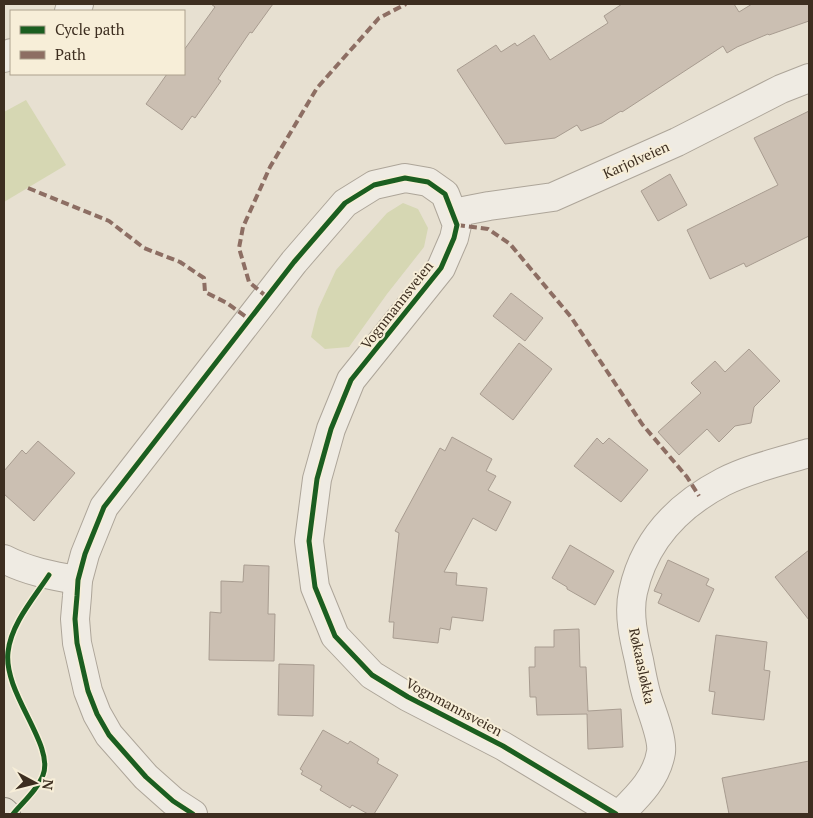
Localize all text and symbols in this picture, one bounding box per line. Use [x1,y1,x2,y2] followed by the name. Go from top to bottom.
[10,10,185,75] legend
[55,19,125,39] text: Cycle path
[55,44,86,64] text: Path
[600,136,673,183] street label: Karjolveien
[356,256,437,353] street label: Vognmannsveien
[625,626,660,706] street label: Røkaasløkka
[403,673,507,740] street label: Vognmannsveien
[10,758,60,808] north arrow
[38,778,58,791] text: N

